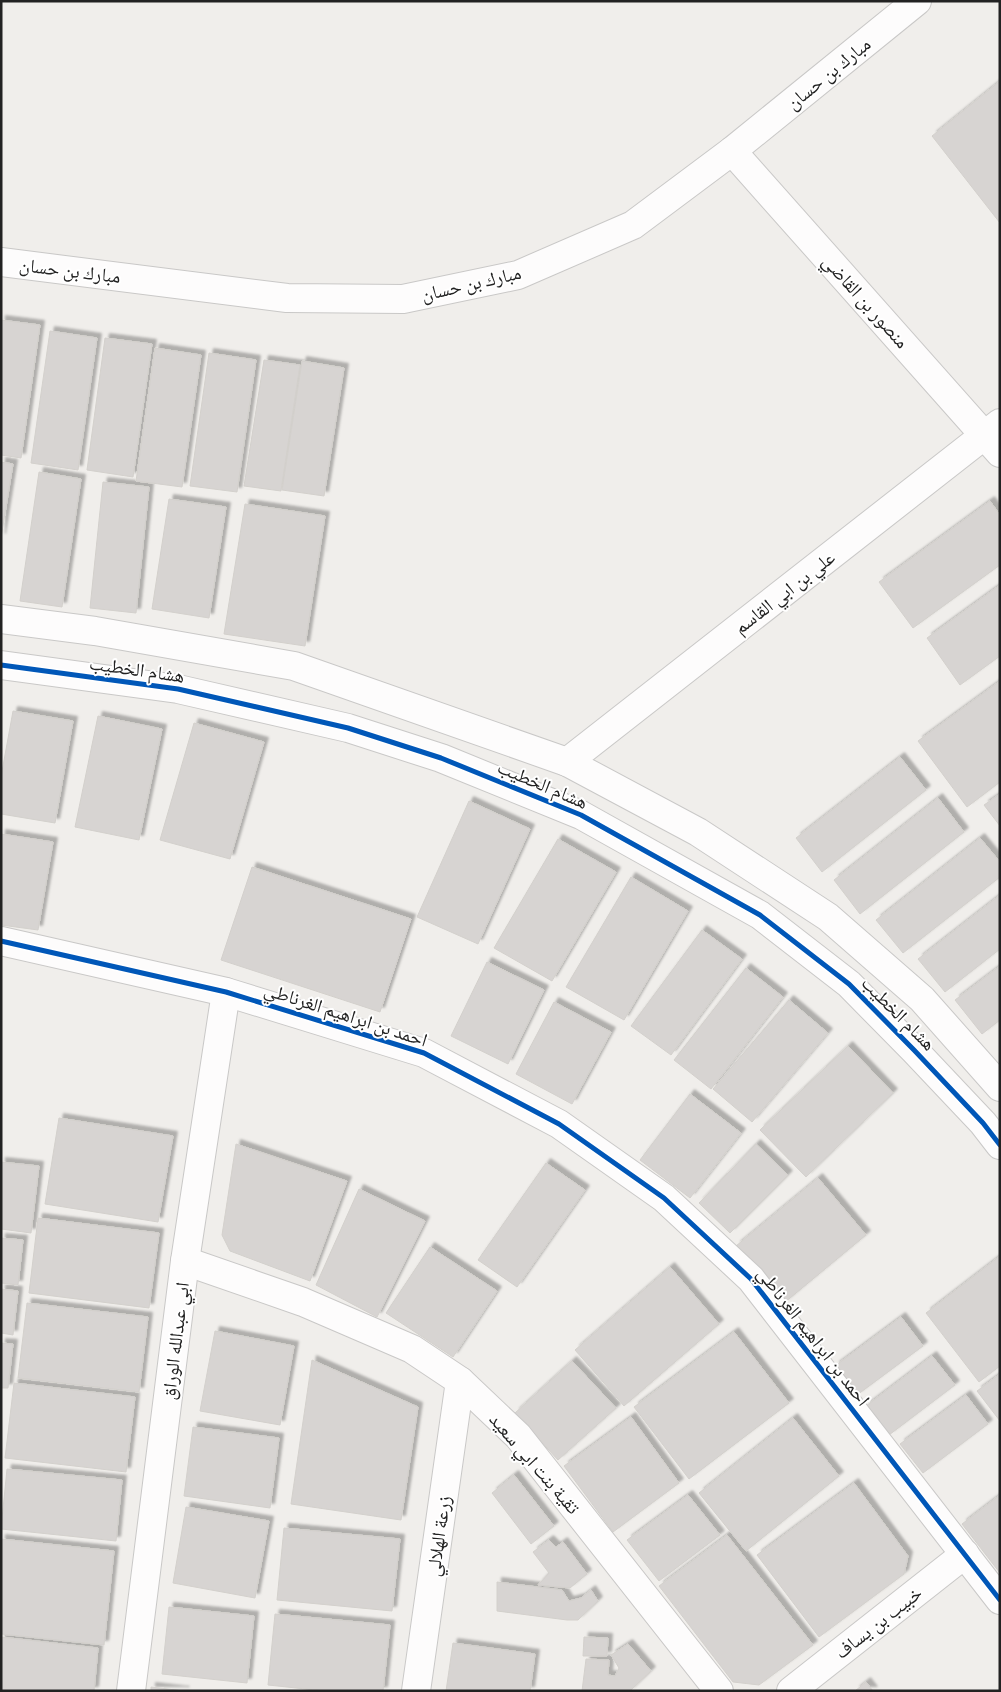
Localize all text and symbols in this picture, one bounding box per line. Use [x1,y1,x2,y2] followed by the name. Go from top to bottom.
[781,32,875,114] street label: مبارك بن حسان
[815,249,915,356] street label: منصور بن القاضي
[18,252,122,288] street label: مبارك بن حسان
[419,260,523,306] street label: مبارك بن حسان
[729,545,842,642] street label: علي بن ابي القاسم
[88,650,186,690] street label: هشام الخطيب
[493,754,592,816] street label: هشام الخطيب
[855,971,941,1057] street label: هشام الخطيب
[260,976,431,1055] street label: احمد بن ابراهيم الغرناطي
[749,1262,876,1413] street label: احمد بن ابراهيم الغرناطي
[156,1281,198,1402] street label: ابي عبدالله الوراق
[481,1407,586,1521] street label: تقية بنت ابي سعيد
[420,1494,459,1578] street label: زرعة الهلالي
[829,1580,927,1664] street label: خبيب بن يساف

